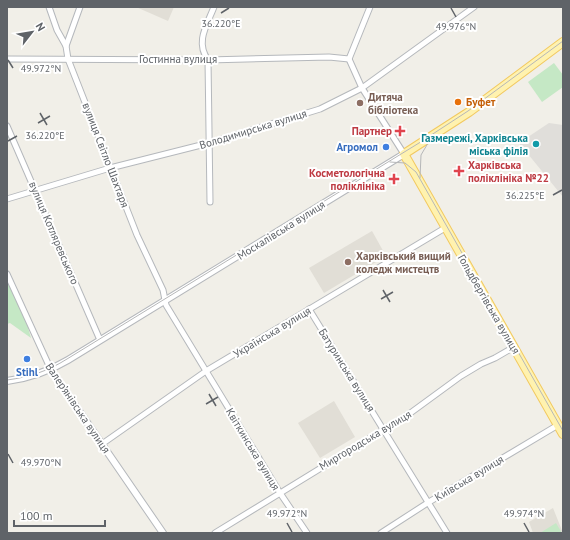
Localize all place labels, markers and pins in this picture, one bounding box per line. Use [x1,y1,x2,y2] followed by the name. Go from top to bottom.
[368,90,418,117] place label: Дитяча бібліотека
[466,95,496,109] place label: Буфет
[453,97,463,107] marker: Буфет
[355,98,365,108] marker: Дитяча бібліотека
[352,124,392,138] place label: Партнер
[395,126,405,136] marker: Партнер
[421,131,528,158] place label: Газмережі, Харківська міська філія
[531,139,541,149] marker: Газмережі, Харківська міська філія
[336,140,378,154] place label: Агромол
[381,142,391,152] marker: Агромол
[468,158,549,185] place label: Харківська поліклініка №22
[453,165,465,177] marker: Харківська поліклініка №22
[309,166,385,193] place label: Косметологічна поліклініка
[388,173,400,185] marker: Косметологічна поліклініка
[356,249,451,276] place label: Харківський вищий коледж мистецтв
[343,257,353,267] marker: Харківський вищий коледж мистецтв
[22,354,32,364] marker: Stihl
[16,365,39,379] place label: Stihl

